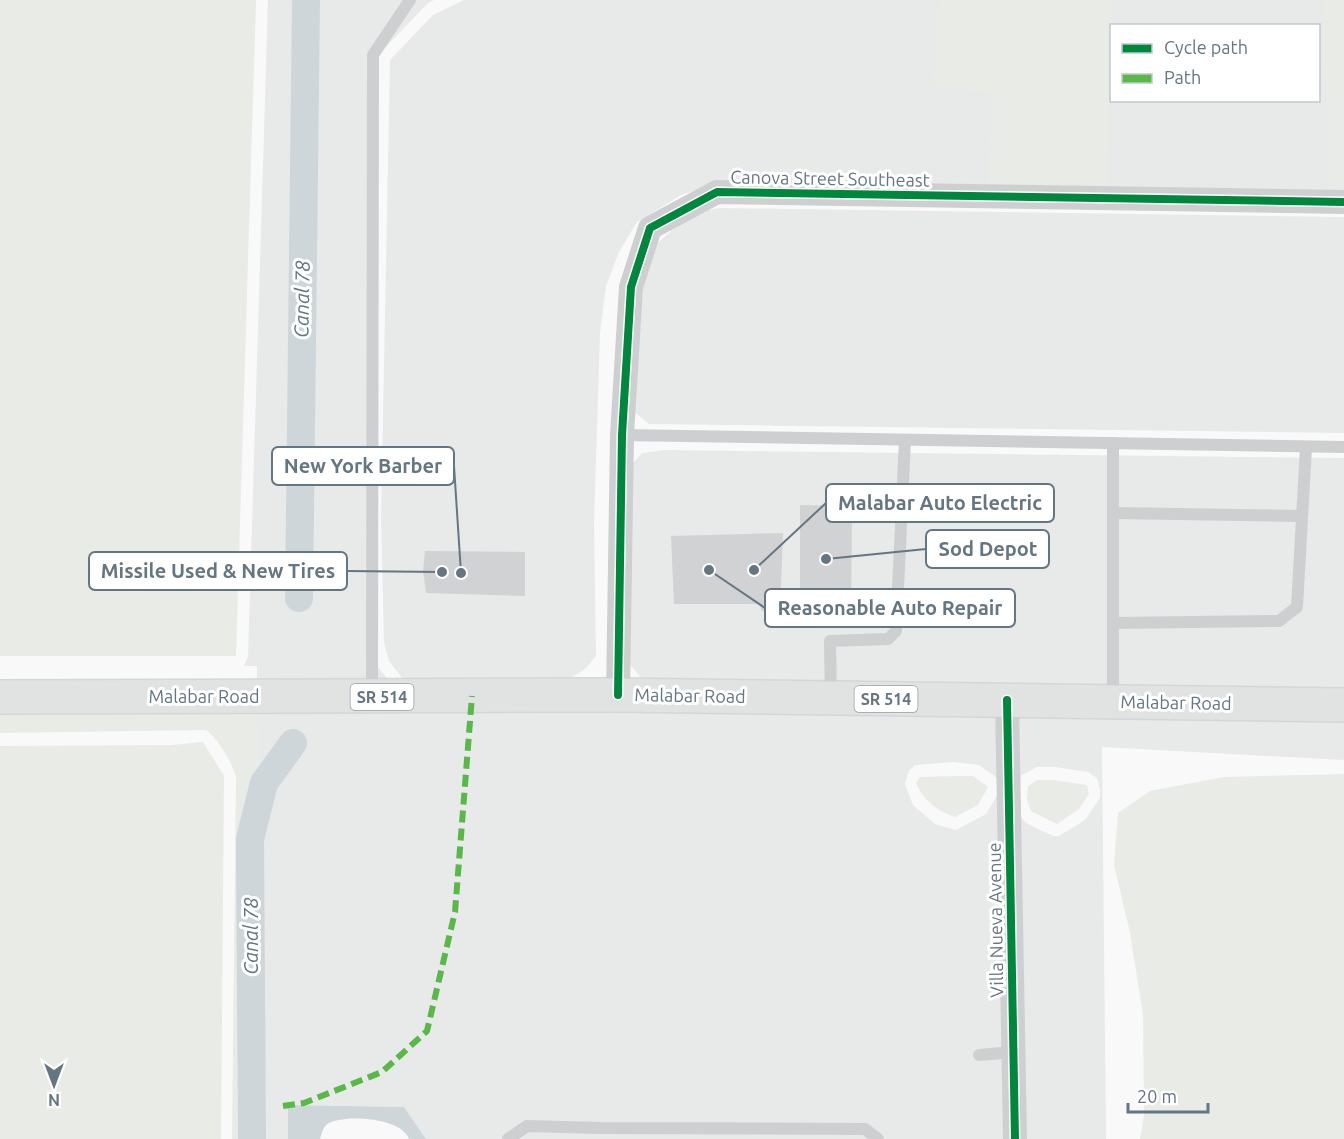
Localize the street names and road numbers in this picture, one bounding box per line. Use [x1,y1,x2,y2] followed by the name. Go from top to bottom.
[730,166,930,190] street label: Canova Street Southeast
[350,684,413,710] road number: SR 514
[634,684,746,706] street label: Malabar Road
[148,686,260,706] street label: Malabar Road
[854,686,918,712] road number: SR 514
[1120,691,1232,713] street label: Malabar Road
[984,842,1006,998] street label: Villa Nueva Avenue

